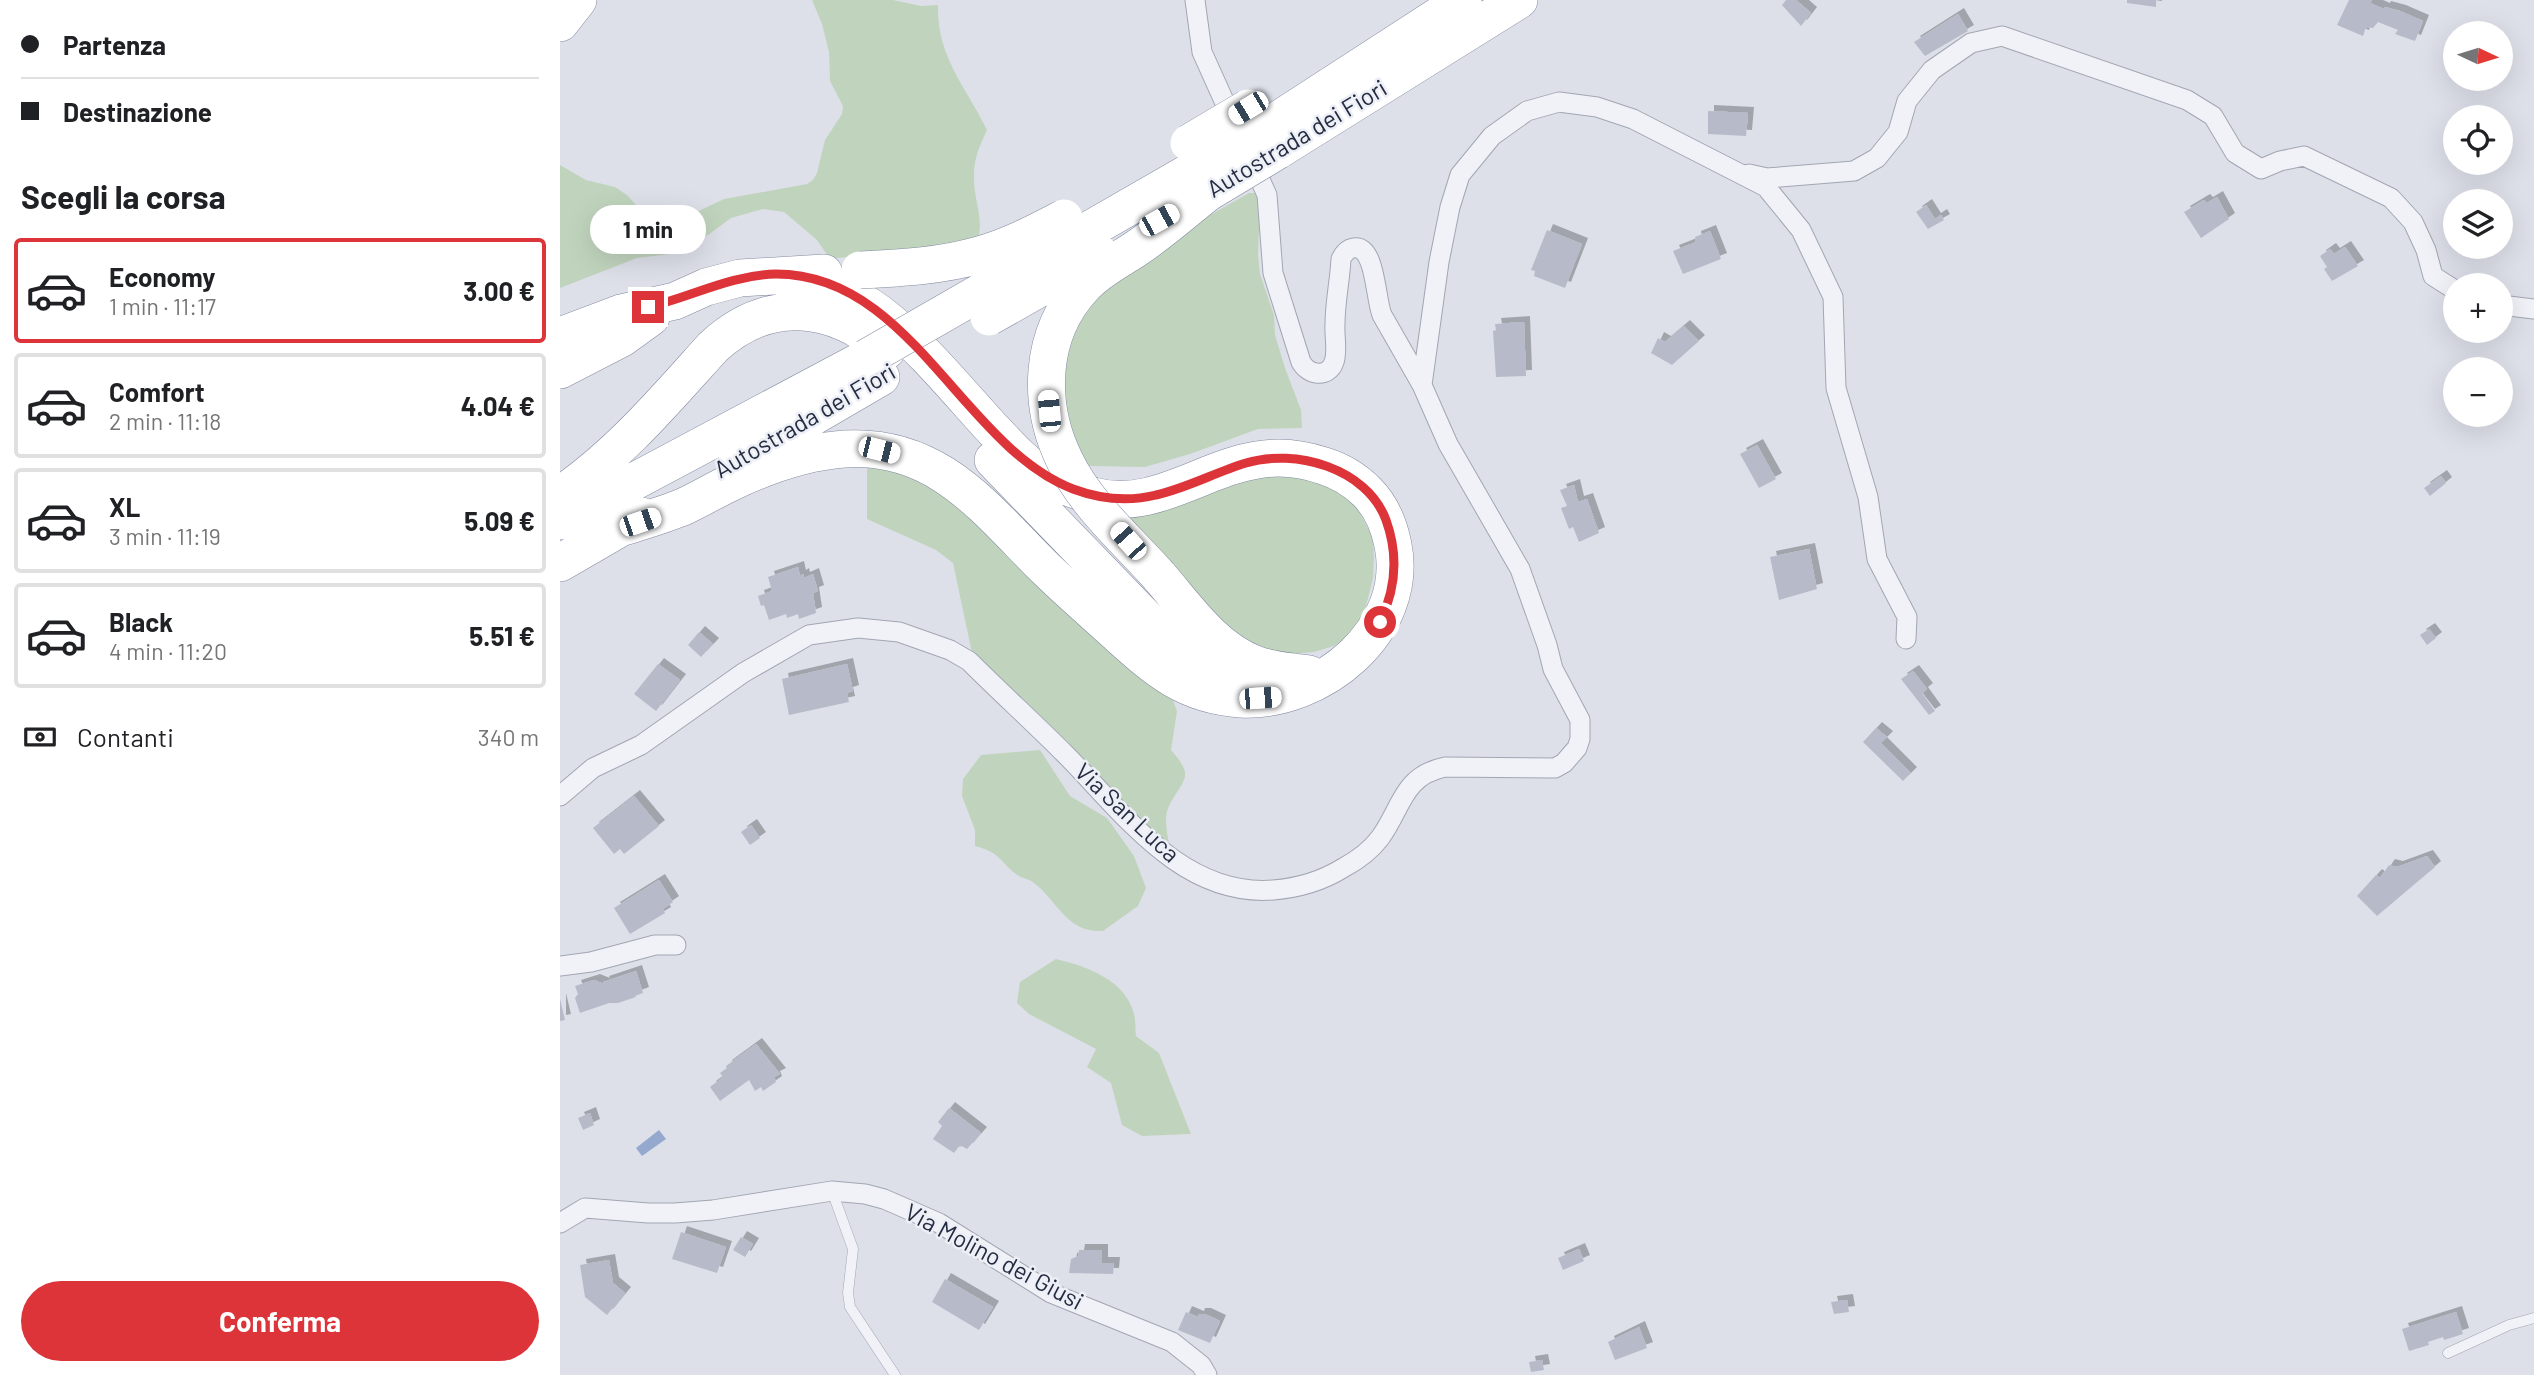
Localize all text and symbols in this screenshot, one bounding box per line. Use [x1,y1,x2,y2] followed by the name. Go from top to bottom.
[2443,21,2513,91] north arrow
[2443,21,2513,427] map controls
[63,29,166,60] text: Partenza
[1201,73,1391,203] street label: Autostrada dei Fiori
[1225,88,1272,128] car
[63,96,212,127] text: Destinazione
[2443,105,2513,175] button: locate
[21,177,226,215] text: Scegli la corsa
[2443,189,2513,259] button: layers
[1136,201,1183,239] car
[590,205,706,254] callout: 1 min
[623,215,673,243] text: 1 min
[25,259,88,322] icon: car
[109,261,215,292] text: Economy
[2443,273,2513,343] button: +
[463,275,535,306] text: 3.00 €
[632,291,664,323] route end
[109,292,216,320] text: 1 min · 11:17
[708,356,900,483] street label: Autostrada dei Fiori
[2443,357,2513,427] button: −
[25,374,88,437] icon: car
[109,376,205,407] text: Comfort
[1037,389,1062,433] car
[461,390,535,421] text: 4.04 €
[109,407,221,435] text: 2 min · 11:18
[857,435,902,465] car
[25,489,88,552] icon: car
[109,491,140,522] text: XL
[464,505,535,536] text: 5.09 €
[617,505,664,539] car
[1107,518,1150,564] car
[109,522,221,550] text: 3 min · 11:19
[25,604,88,667] icon: car
[109,606,173,637] text: Black
[1364,606,1396,638] route start
[469,620,535,651] text: 5.51 €
[109,637,227,665] text: 4 min · 11:20
[1239,686,1282,710] car
[21,718,59,756] icon: cash
[77,721,174,752] text: Contanti
[478,723,539,751] text: 340 m
[1070,756,1186,868] street label: Via San Luca
[900,1196,1089,1315] street label: Via Molino dei Giusi
[21,1281,539,1361] button: Conferma

